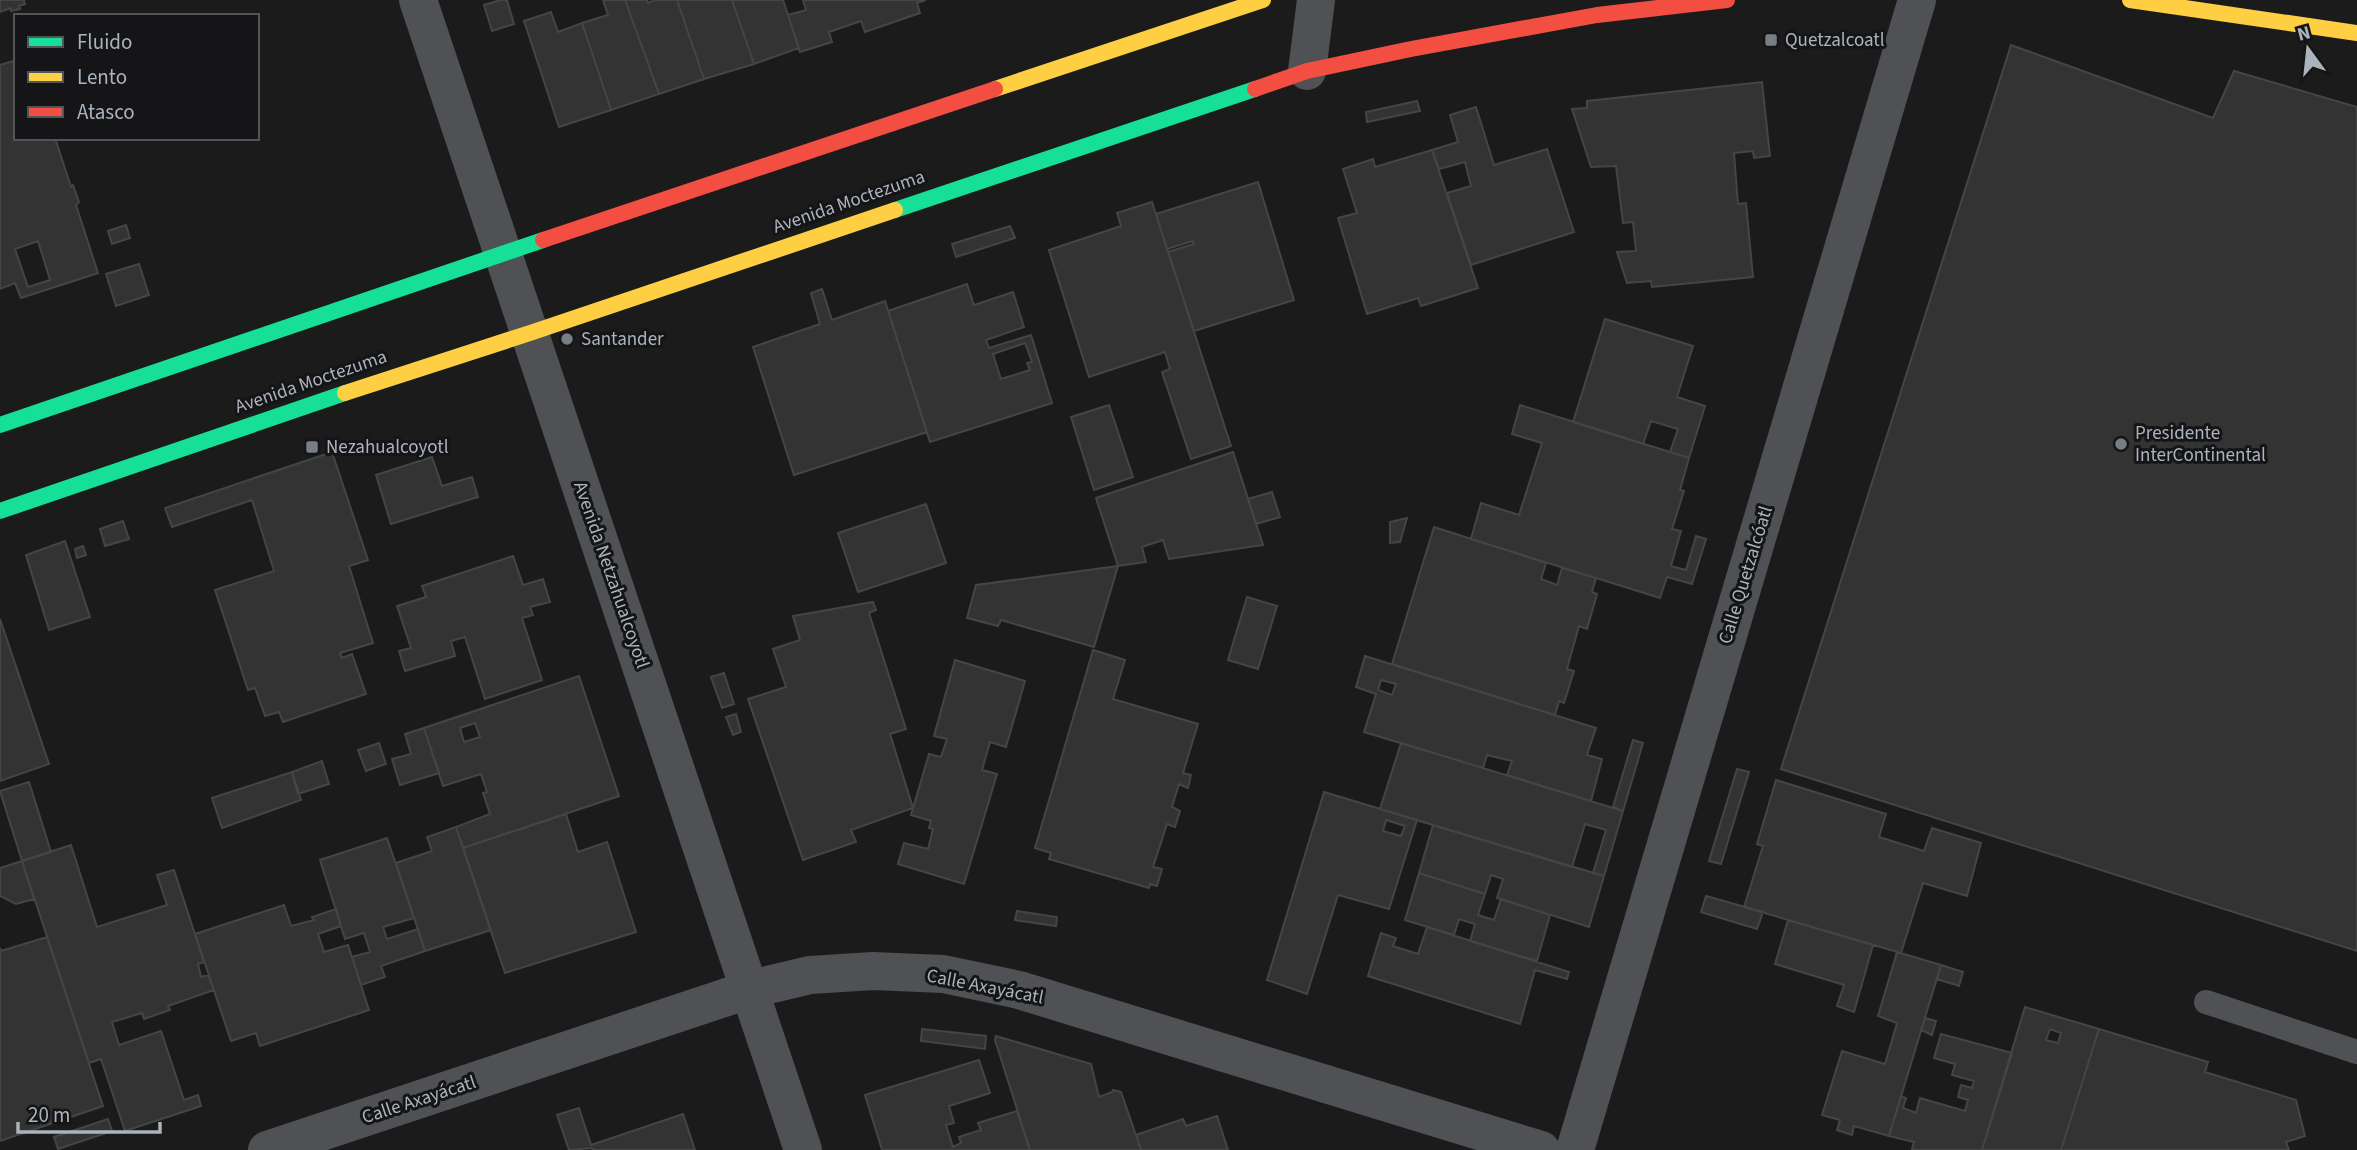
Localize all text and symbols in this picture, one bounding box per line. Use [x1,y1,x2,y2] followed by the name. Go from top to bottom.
[14,14,259,140] legend
[2273,14,2343,84] north arrow
[2294,19,2314,49] text: N
[77,27,132,57] text: Fluido
[1785,27,1885,54] place label: Quetzalcoatl
[1763,32,1779,48] marker: Quetzalcoatl
[77,62,127,92] text: Lento
[77,97,135,127] text: Atasco
[769,163,929,241] street label: Avenida Moctezuma
[581,326,664,353] place label: Santander
[559,331,575,347] marker: Santander
[231,343,391,421] street label: Avenida Moctezuma
[2135,420,2266,469] place label: Presidente InterContinental
[326,434,449,461] place label: Nezahualcoyotl
[2113,436,2129,452] marker: Presidente InterContinental
[304,439,320,455] marker: Nezahualcoyotl
[566,478,656,672] street label: Avenida Netzahualcoyotl
[1712,503,1780,647] street label: Calle Quetzalcóatl
[924,962,1046,1012] street label: Calle Axayácatl
[358,1069,480,1131] street label: Calle Axayácatl
[18,1090,159,1134] scale bar
[28,1100,70,1130] text: 20 m

